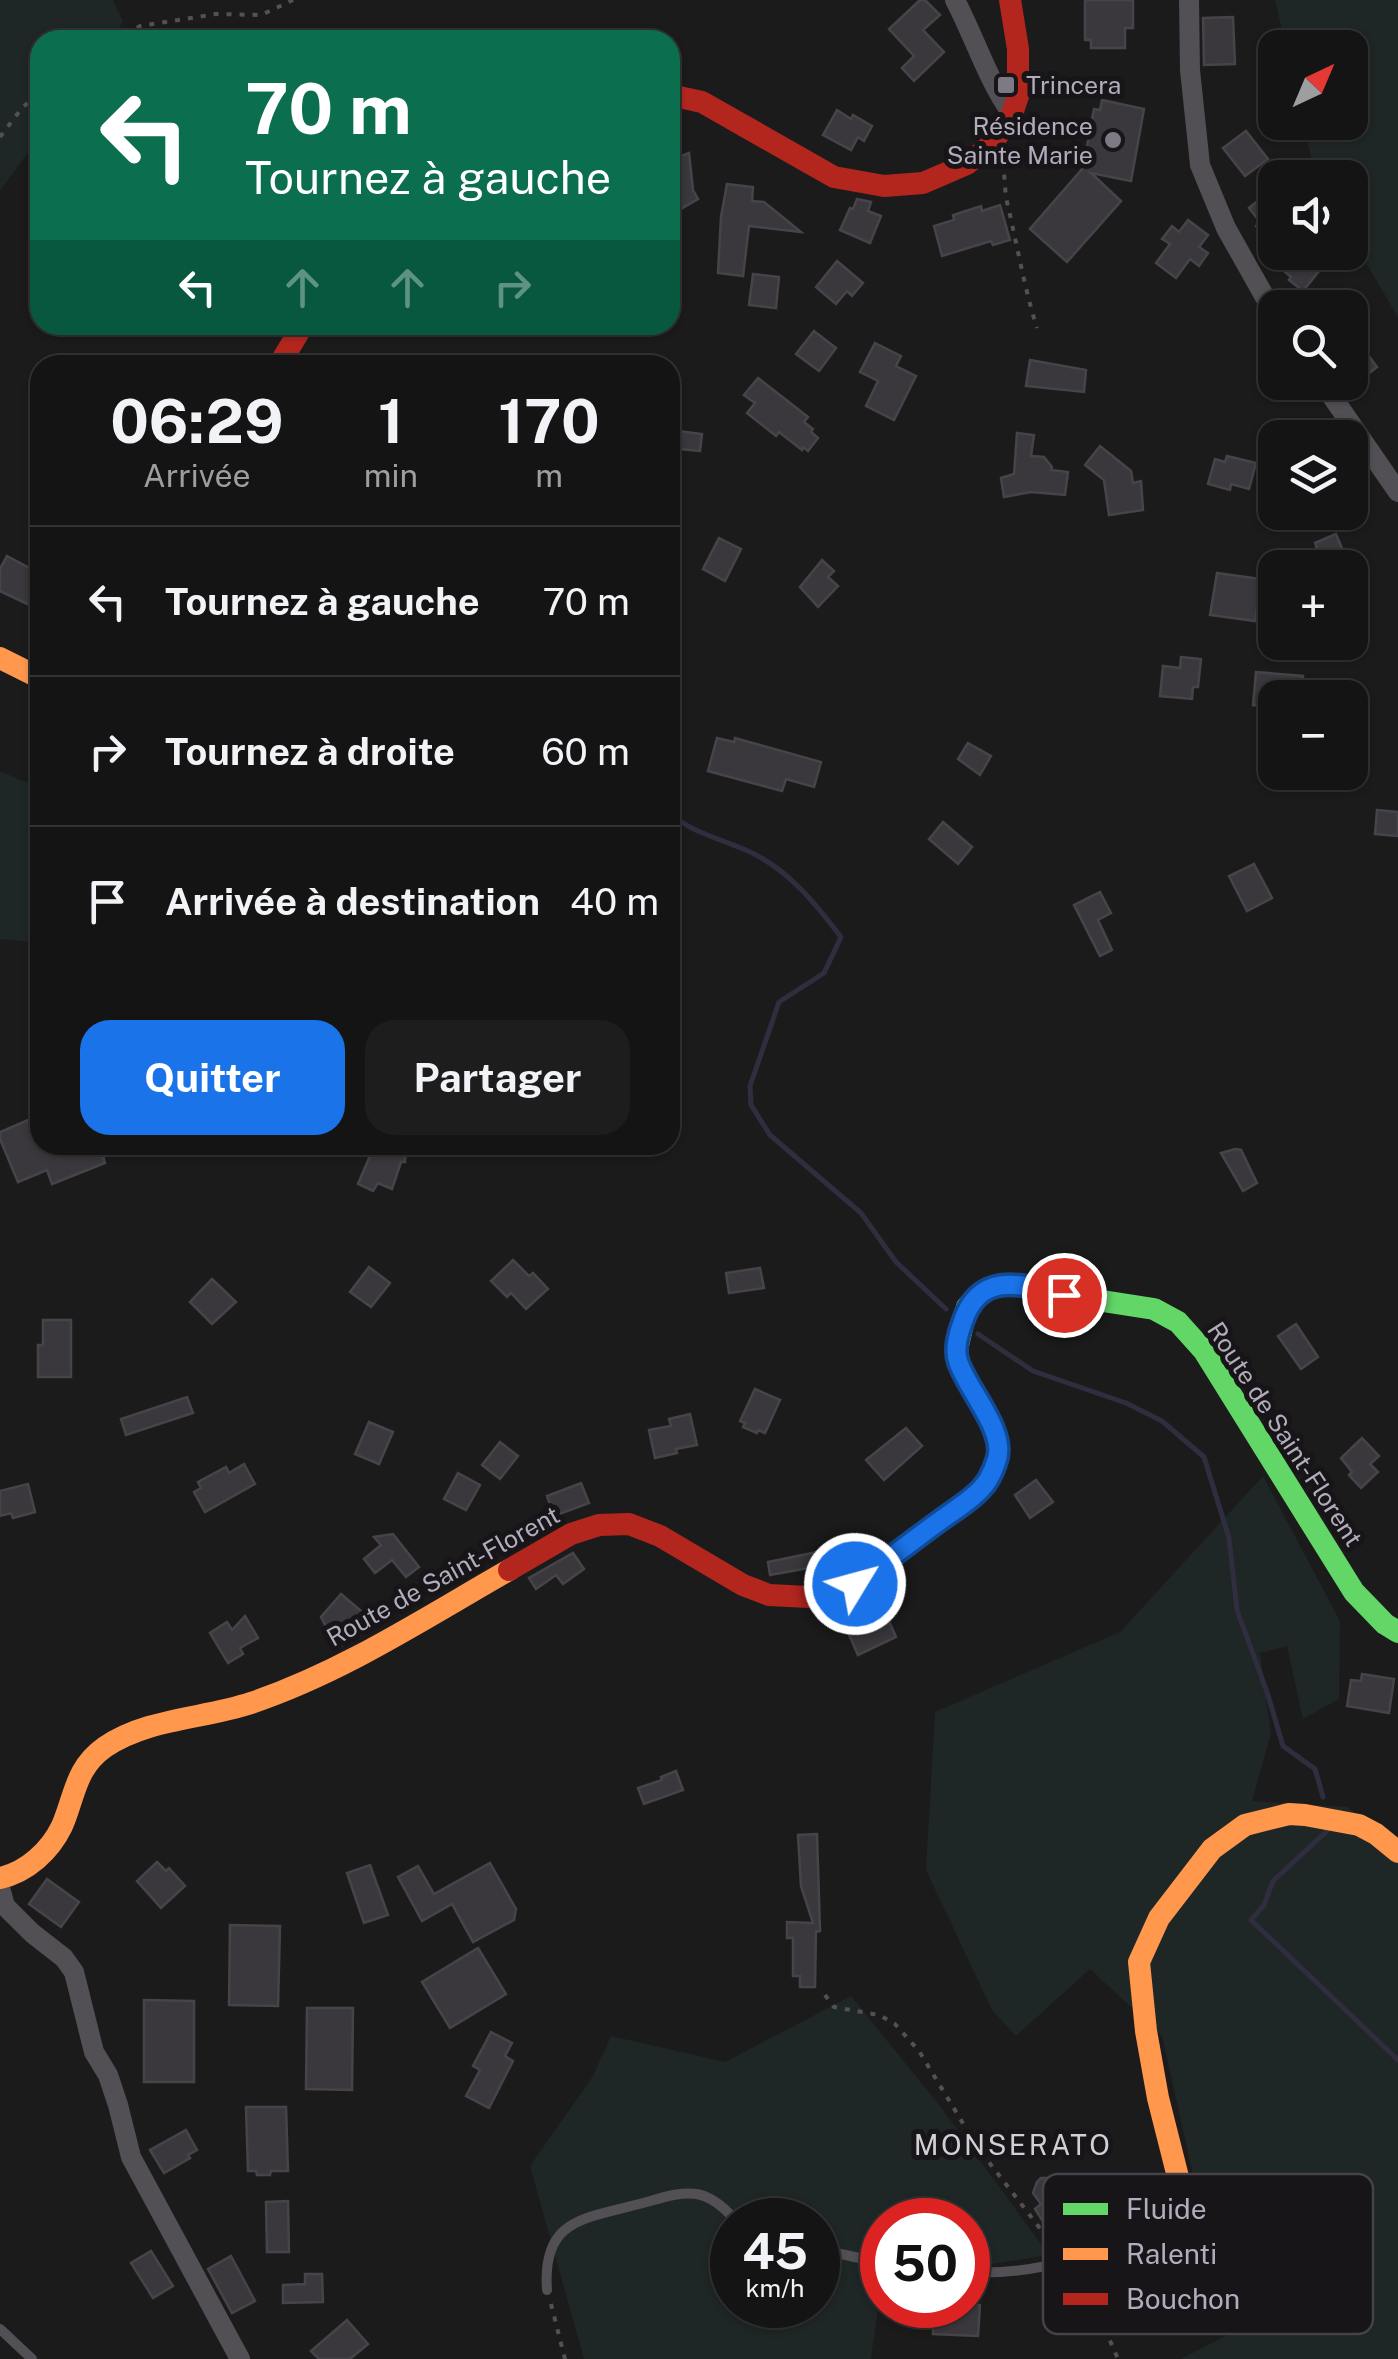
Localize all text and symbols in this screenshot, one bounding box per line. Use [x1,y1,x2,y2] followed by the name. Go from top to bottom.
[1258,30,1368,140] north arrow
[1258,30,1368,790] map controls
[245,67,412,150] text: 70 m
[80,70,210,200] icon: left
[1026,70,1121,100] place label: Trincera
[995,74,1017,96] marker: Trincera
[947,111,1093,170] place label: Résidence Sainte Marie
[1102,129,1124,151] marker: Résidence Sainte Marie
[245,151,611,204] text: Tournez à gauche
[1258,160,1368,270] button: sound
[170,260,225,315] icon: left
[275,260,330,315] icon: ahead
[380,260,435,315] icon: ahead
[485,260,540,315] icon: right
[1258,290,1368,400] button: search
[110,386,283,457] text: 06:29
[378,386,404,457] text: 1
[498,386,600,457] text: 170
[1258,420,1368,530] button: layers
[143,457,251,494] text: Arrivée
[364,457,418,494] text: min
[535,457,563,494] text: m
[1258,550,1368,660] button: +
[80,574,135,629] icon: left
[165,579,480,624] text: Tournez à gauche
[543,579,630,624] text: 70 m
[1258,680,1368,790] button: −
[80,724,135,779] icon: right
[165,729,455,774] text: Tournez à droite
[541,729,630,774] text: 60 m
[80,874,135,929] icon: arrive
[165,879,540,924] text: Arrivée à destination
[570,879,659,924] text: 40 m
[80,1020,345,1135] button: Quitter
[365,1020,630,1135] button: Partager
[1022,1253,1107,1338] pin
[1037,1268,1092,1323] icon: arrive
[1201,1316,1369,1552] street label: Route de Saint-Florent
[321,1499,565,1653] street label: Route de Saint-Florent
[803,1532,907,1636] position arrow
[914,2128,1112,2161] district label: MONSERATO
[1043,2174,1373,2334] legend
[1126,2192,1207,2225] text: Fluide
[860,2198,990,2328] speed limit sign: 50
[742,2221,808,2280] text: 45
[1126,2237,1217,2270] text: Ralenti
[746,2273,804,2303] text: km/h
[1126,2282,1240,2315] text: Bouchon

